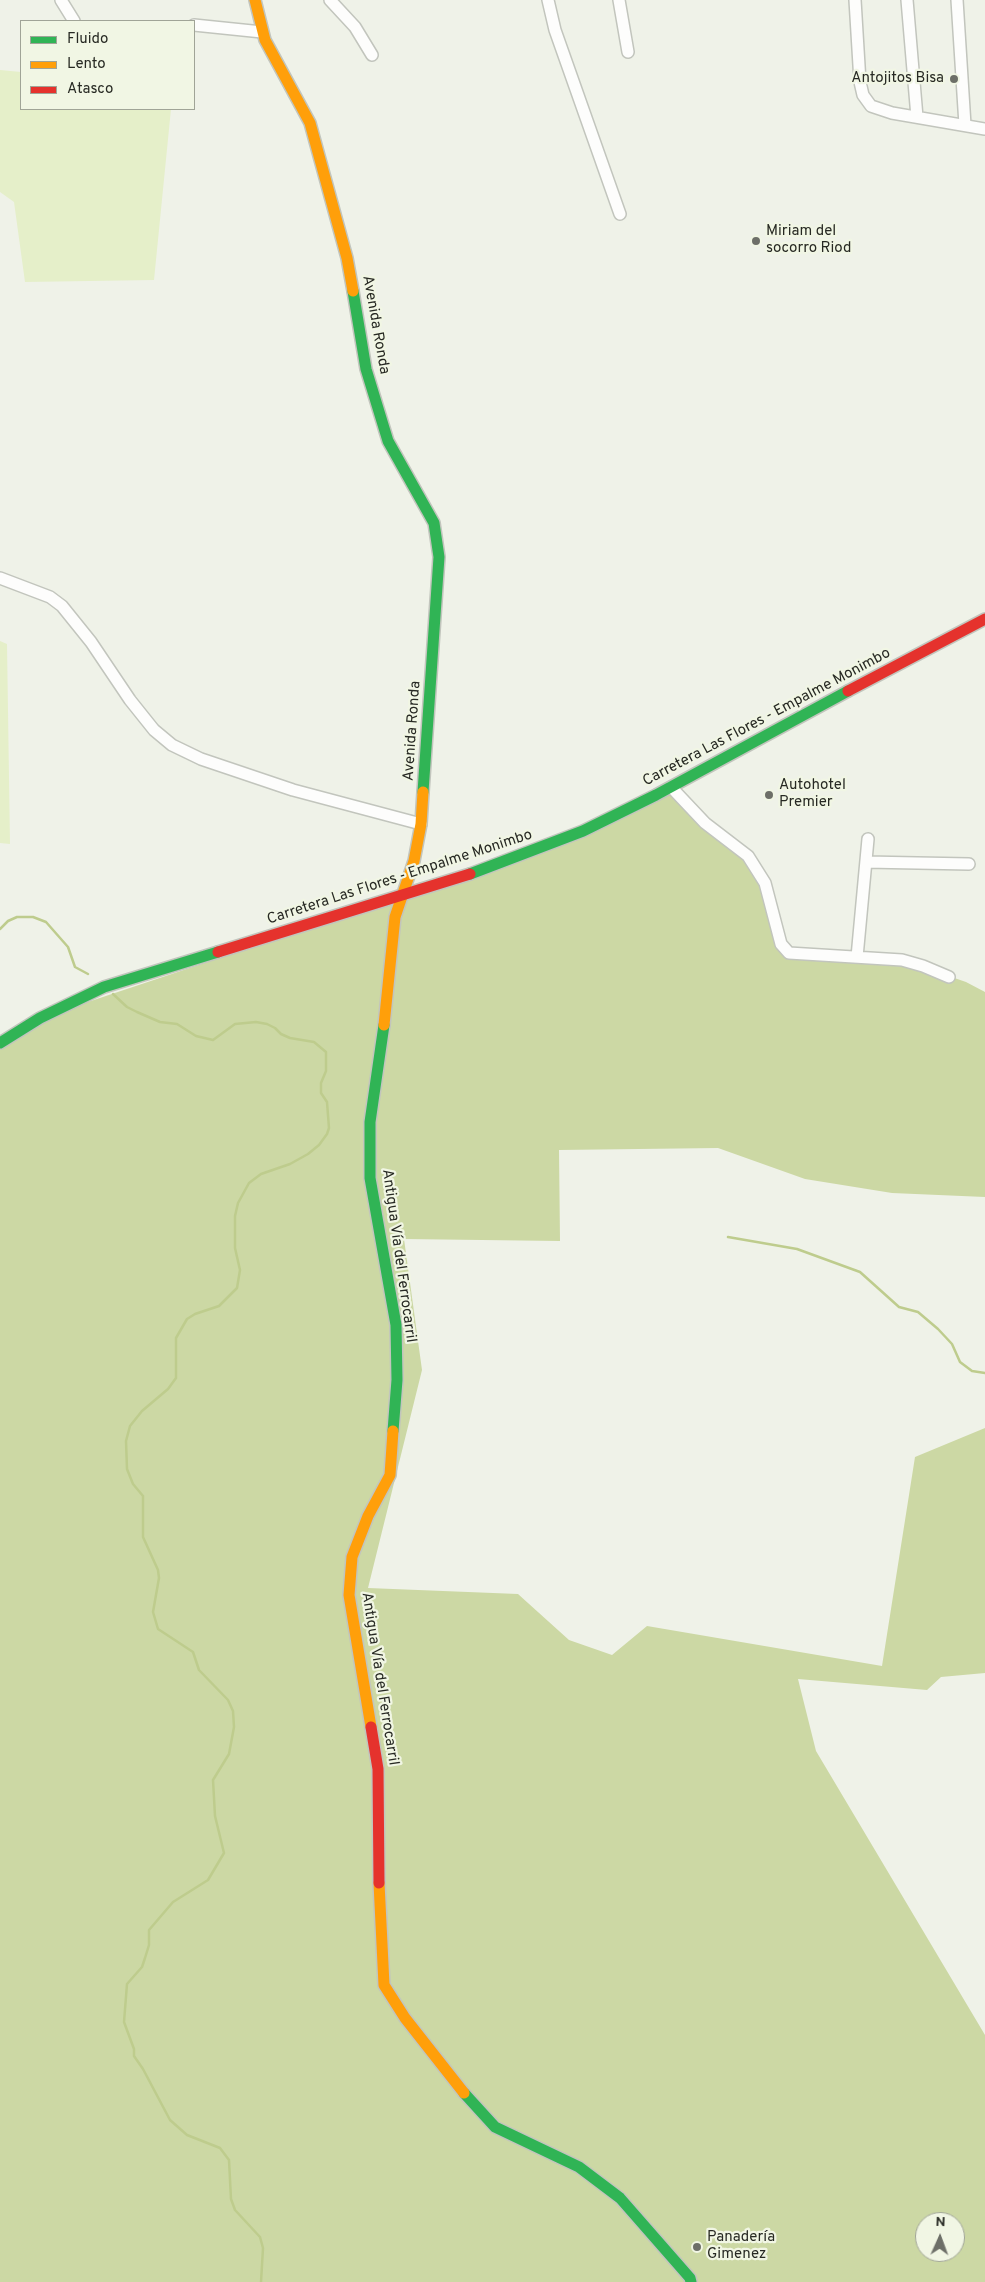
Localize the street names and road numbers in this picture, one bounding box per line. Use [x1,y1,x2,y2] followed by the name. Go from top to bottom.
[357,274,393,376] street label: Avenida Ronda
[640,645,894,791] street label: Carretera Las Flores - Empalme Monimbo
[401,680,425,782] street label: Avenida Ronda
[265,827,535,929] street label: Carretera Las Flores - Empalme Monimbo
[377,1168,419,1344] street label: Antigua Vía del Ferrocarril
[356,1591,402,1767] street label: Antigua Vía del Ferrocarril

